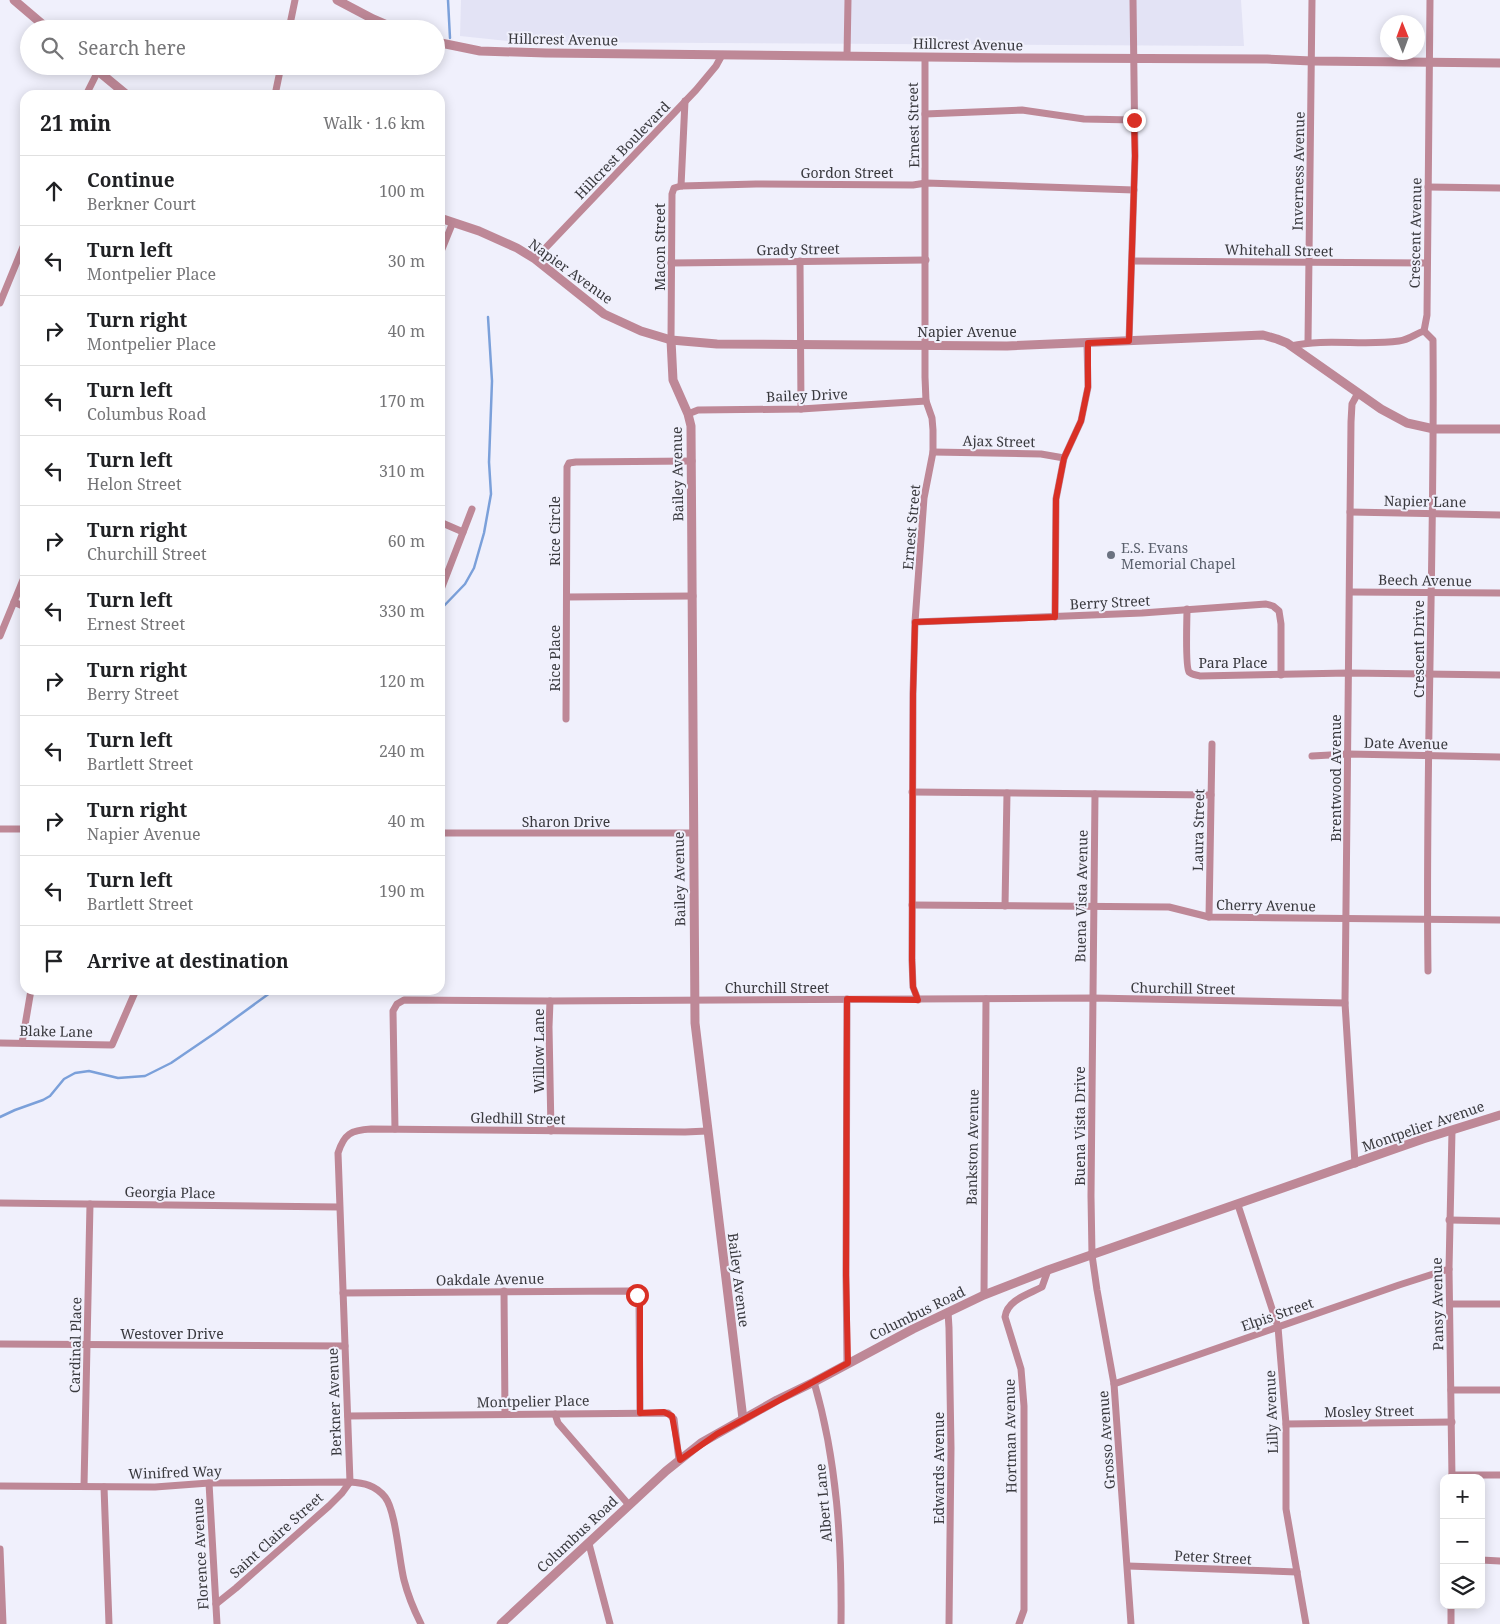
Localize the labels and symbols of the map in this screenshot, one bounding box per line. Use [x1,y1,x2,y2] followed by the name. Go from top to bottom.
[1380,15,1425,60] north arrow
[508,29,618,49] street label: Hillcrest Avenue
[913,34,1023,54] street label: Hillcrest Avenue
[903,82,923,168] street label: Ernest Street
[570,97,674,203] street label: Hillcrest Boulevard
[1123,109,1146,132] route end
[1287,111,1309,231] street label: Inverness Avenue
[800,163,894,182] street label: Gordon Street
[1405,177,1425,289] street label: Crescent Avenue
[650,203,669,291] street label: Macon Street
[525,234,617,308] street label: Napier Avenue
[756,239,840,259] street label: Grady Street
[1225,240,1334,260] street label: Whitehall Street
[917,322,1017,341] street label: Napier Avenue
[766,384,848,406] street label: Bailey Drive
[667,426,687,522] street label: Bailey Avenue
[962,431,1036,451] street label: Ajax Street
[898,483,924,571] street label: Ernest Street
[1384,491,1466,511] street label: Napier Lane
[545,496,564,566] street label: Rice Circle
[1121,538,1236,573] place label: E.S. Evans Memorial Chapel
[1105,549,1117,561] marker: E.S. Evans Memorial Chapel
[1378,570,1472,590] street label: Beech Avenue
[1069,590,1151,614] street label: Berry Street
[1409,600,1428,698] street label: Crescent Drive
[545,625,564,691] street label: Rice Place
[1198,653,1268,672] street label: Para Place
[1326,714,1345,842] street label: Brentwood Avenue
[1364,733,1448,753] street label: Date Avenue
[1188,789,1208,871] street label: Laura Street
[522,812,610,831] street label: Sharon Drive
[1070,829,1092,963] street label: Buena Vista Avenue
[669,831,689,927] street label: Bailey Avenue
[1216,895,1316,915] street label: Cherry Avenue
[725,978,829,997] street label: Churchill Street
[1131,978,1236,998] street label: Churchill Street
[529,1009,548,1093] street label: Willow Lane
[19,1021,93,1041] street label: Blake Lane
[1070,1066,1089,1186] street label: Buena Vista Drive
[961,1089,983,1205] street label: Bankston Avenue
[1359,1096,1487,1156] street label: Montpelier Avenue
[470,1108,566,1128] street label: Gledhill Street
[124,1182,216,1202] street label: Georgia Place
[724,1232,754,1328] street label: Bailey Avenue
[1427,1257,1447,1351] street label: Pansy Avenue
[436,1269,544,1289] street label: Oakdale Avenue
[866,1281,968,1344] street label: Columbus Road
[626,1284,649,1307] route start
[1238,1293,1316,1335] street label: Elpis Street
[65,1297,85,1393] street label: Cardinal Place
[120,1324,224,1343] street label: Westover Drive
[323,1348,345,1456] street label: Berkner Avenue
[1260,1370,1282,1454] street label: Lilly Avenue
[1000,1379,1020,1493] street label: Hortman Avenue
[1093,1390,1119,1490] street label: Grosso Avenue
[476,1391,590,1411] street label: Montpelier Place
[1324,1401,1414,1421] street label: Mosley Street
[929,1412,948,1524] street label: Edwards Avenue
[128,1461,222,1483] street label: Winifred Way
[810,1463,836,1543] street label: Albert Lane
[225,1488,327,1582] street label: Saint Claire Street
[532,1491,622,1577] street label: Columbus Road
[188,1498,212,1610] street label: Florence Avenue
[1174,1545,1252,1569] street label: Peter Street

